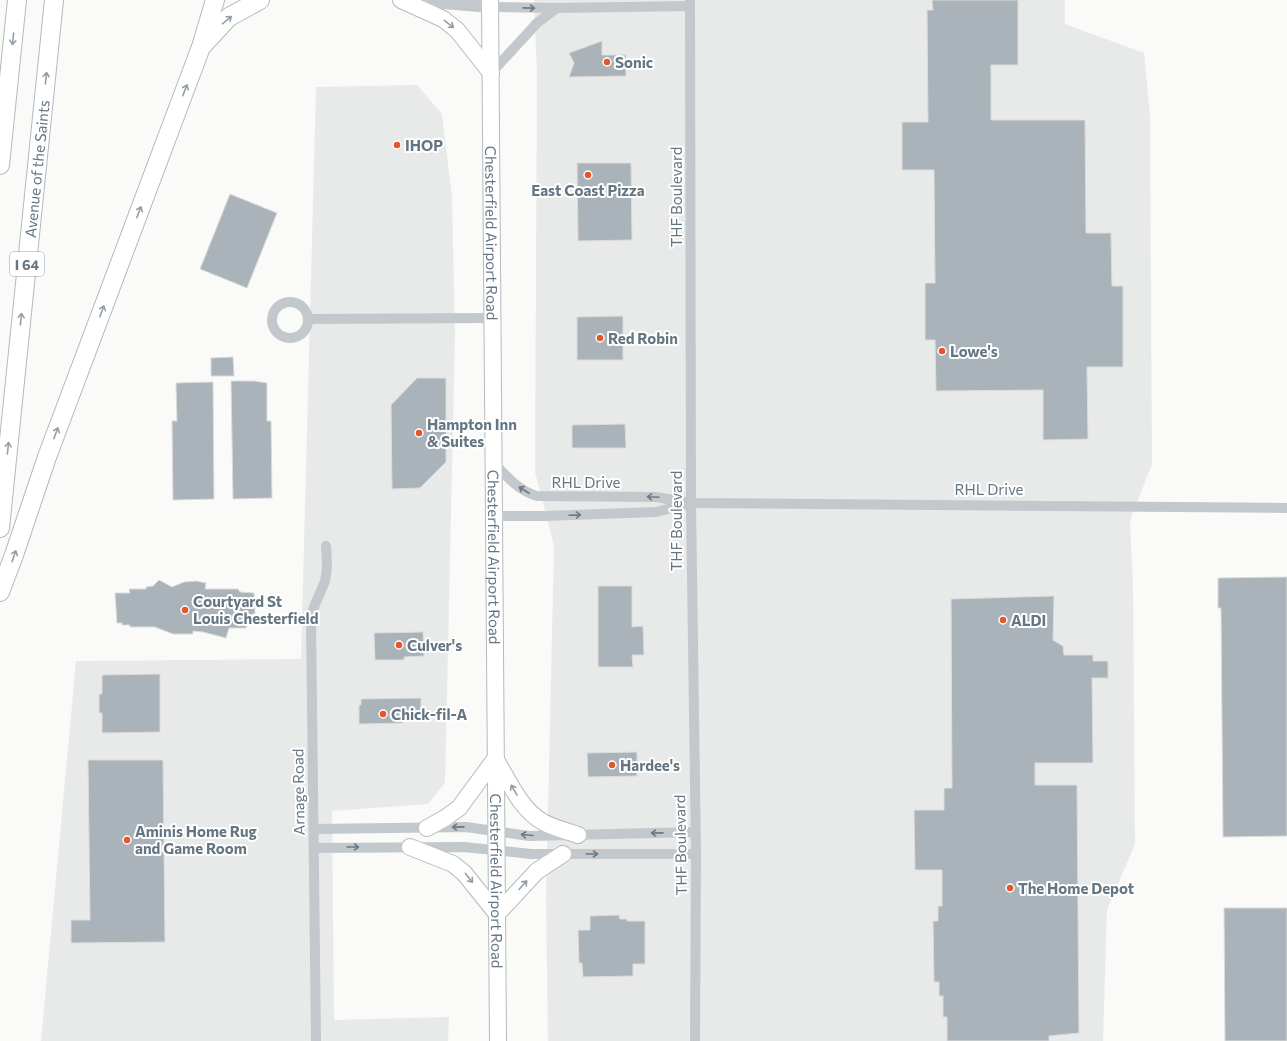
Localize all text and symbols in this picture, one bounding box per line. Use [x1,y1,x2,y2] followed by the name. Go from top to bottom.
[522,4,535,12] one-way arrow
[222,15,233,24] one-way arrow
[443,19,454,28] one-way arrow
[9,32,17,45] one-way arrow
[615,53,653,71] place label: Sonic
[602,57,612,67] marker: Sonic
[42,72,50,85] one-way arrow
[181,85,189,97] one-way arrow
[21,99,53,239] street label: Avenue of the Saints
[405,136,443,154] place label: IHOP
[392,140,402,150] marker: IHOP
[482,146,501,320] street label: Chesterfield Airport Road
[667,147,685,247] street label: THF Boulevard
[583,170,593,180] marker: East Coast Pizza
[531,181,645,199] place label: East Coast Pizza
[136,207,144,219] one-way arrow
[10,252,44,276] road number: I 64
[99,306,107,318] one-way arrow
[18,313,25,326] one-way arrow
[608,329,678,347] place label: Red Robin
[595,333,605,343] marker: Red Robin
[950,342,998,360] place label: Lowe's
[937,346,947,356] marker: Lowe's
[427,415,517,450] place label: Hampton Inn & Suites
[53,427,61,439] one-way arrow
[414,428,424,438] marker: Hampton Inn & Suites
[4,442,12,455] one-way arrow
[485,470,504,644] street label: Chesterfield Airport Road
[667,471,685,571] street label: THF Boulevard
[552,473,621,491] street label: RHL Drive
[955,480,1024,498] street label: RHL Drive
[518,486,530,494] one-way arrow
[647,494,660,501] one-way arrow
[568,511,581,519] one-way arrow
[11,549,18,562] one-way arrow
[193,592,318,627] place label: Courtyard St Louis Chesterfield
[180,605,190,615] marker: Courtyard St Louis Chesterfield
[1011,611,1046,629] place label: ALDI
[998,615,1008,625] marker: ALDI
[407,636,462,654] place label: Culver's
[394,640,404,650] marker: Culver's
[391,705,468,723] place label: Chick-fil-A
[378,709,388,719] marker: Chick-fil-A
[288,749,308,835] street label: Arnage Road
[620,756,680,774] place label: Hardee's
[607,760,617,770] marker: Hardee's
[510,785,518,796] one-way arrow
[487,794,506,968] street label: Chesterfield Airport Road
[670,795,690,895] street label: THF Boulevard
[135,822,257,857] place label: Aminis Home Rug and Game Room
[452,823,465,831] one-way arrow
[651,829,664,837] one-way arrow
[521,832,534,839] one-way arrow
[122,835,132,845] marker: Aminis Home Rug and Game Room
[346,844,359,851] one-way arrow
[585,850,598,858] one-way arrow
[464,873,473,884] one-way arrow
[1018,879,1134,897] place label: The Home Depot
[519,880,528,890] one-way arrow
[1005,883,1015,893] marker: The Home Depot

